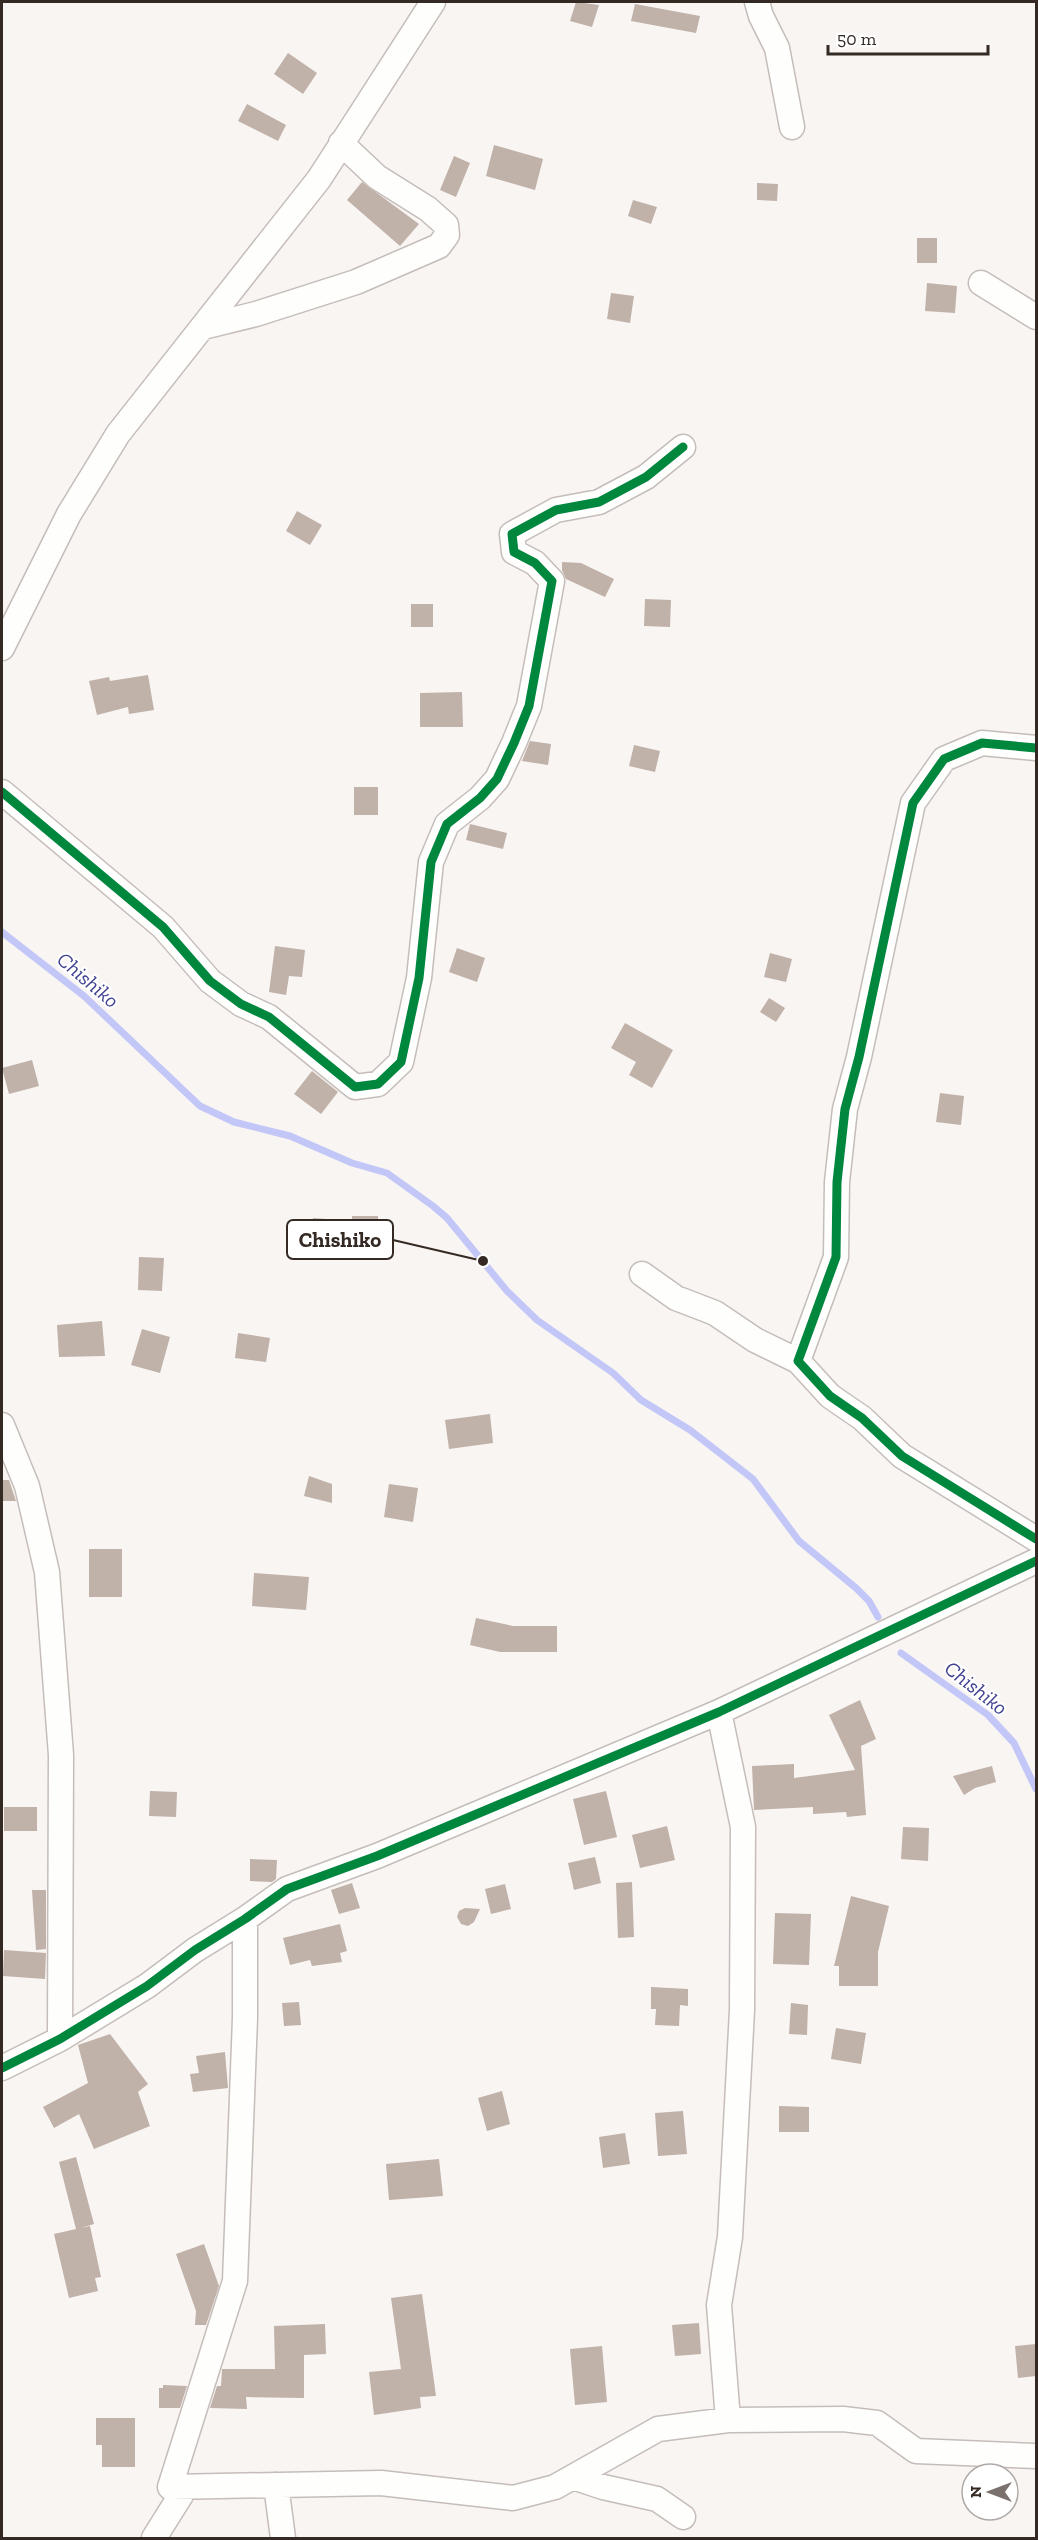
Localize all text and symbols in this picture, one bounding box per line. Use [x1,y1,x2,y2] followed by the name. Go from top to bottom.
[828,18,988,56] scale bar
[837,28,877,50] text: 50 m
[52,947,124,1013] water label: Chishiko
[287,1220,393,1259] callout: Chishiko
[299,1227,381,1252] text: Chishiko
[940,1655,1013,1720] water label: Chishiko
[960,2462,1020,2522] north arrow
[966,2486,985,2498] text: N

